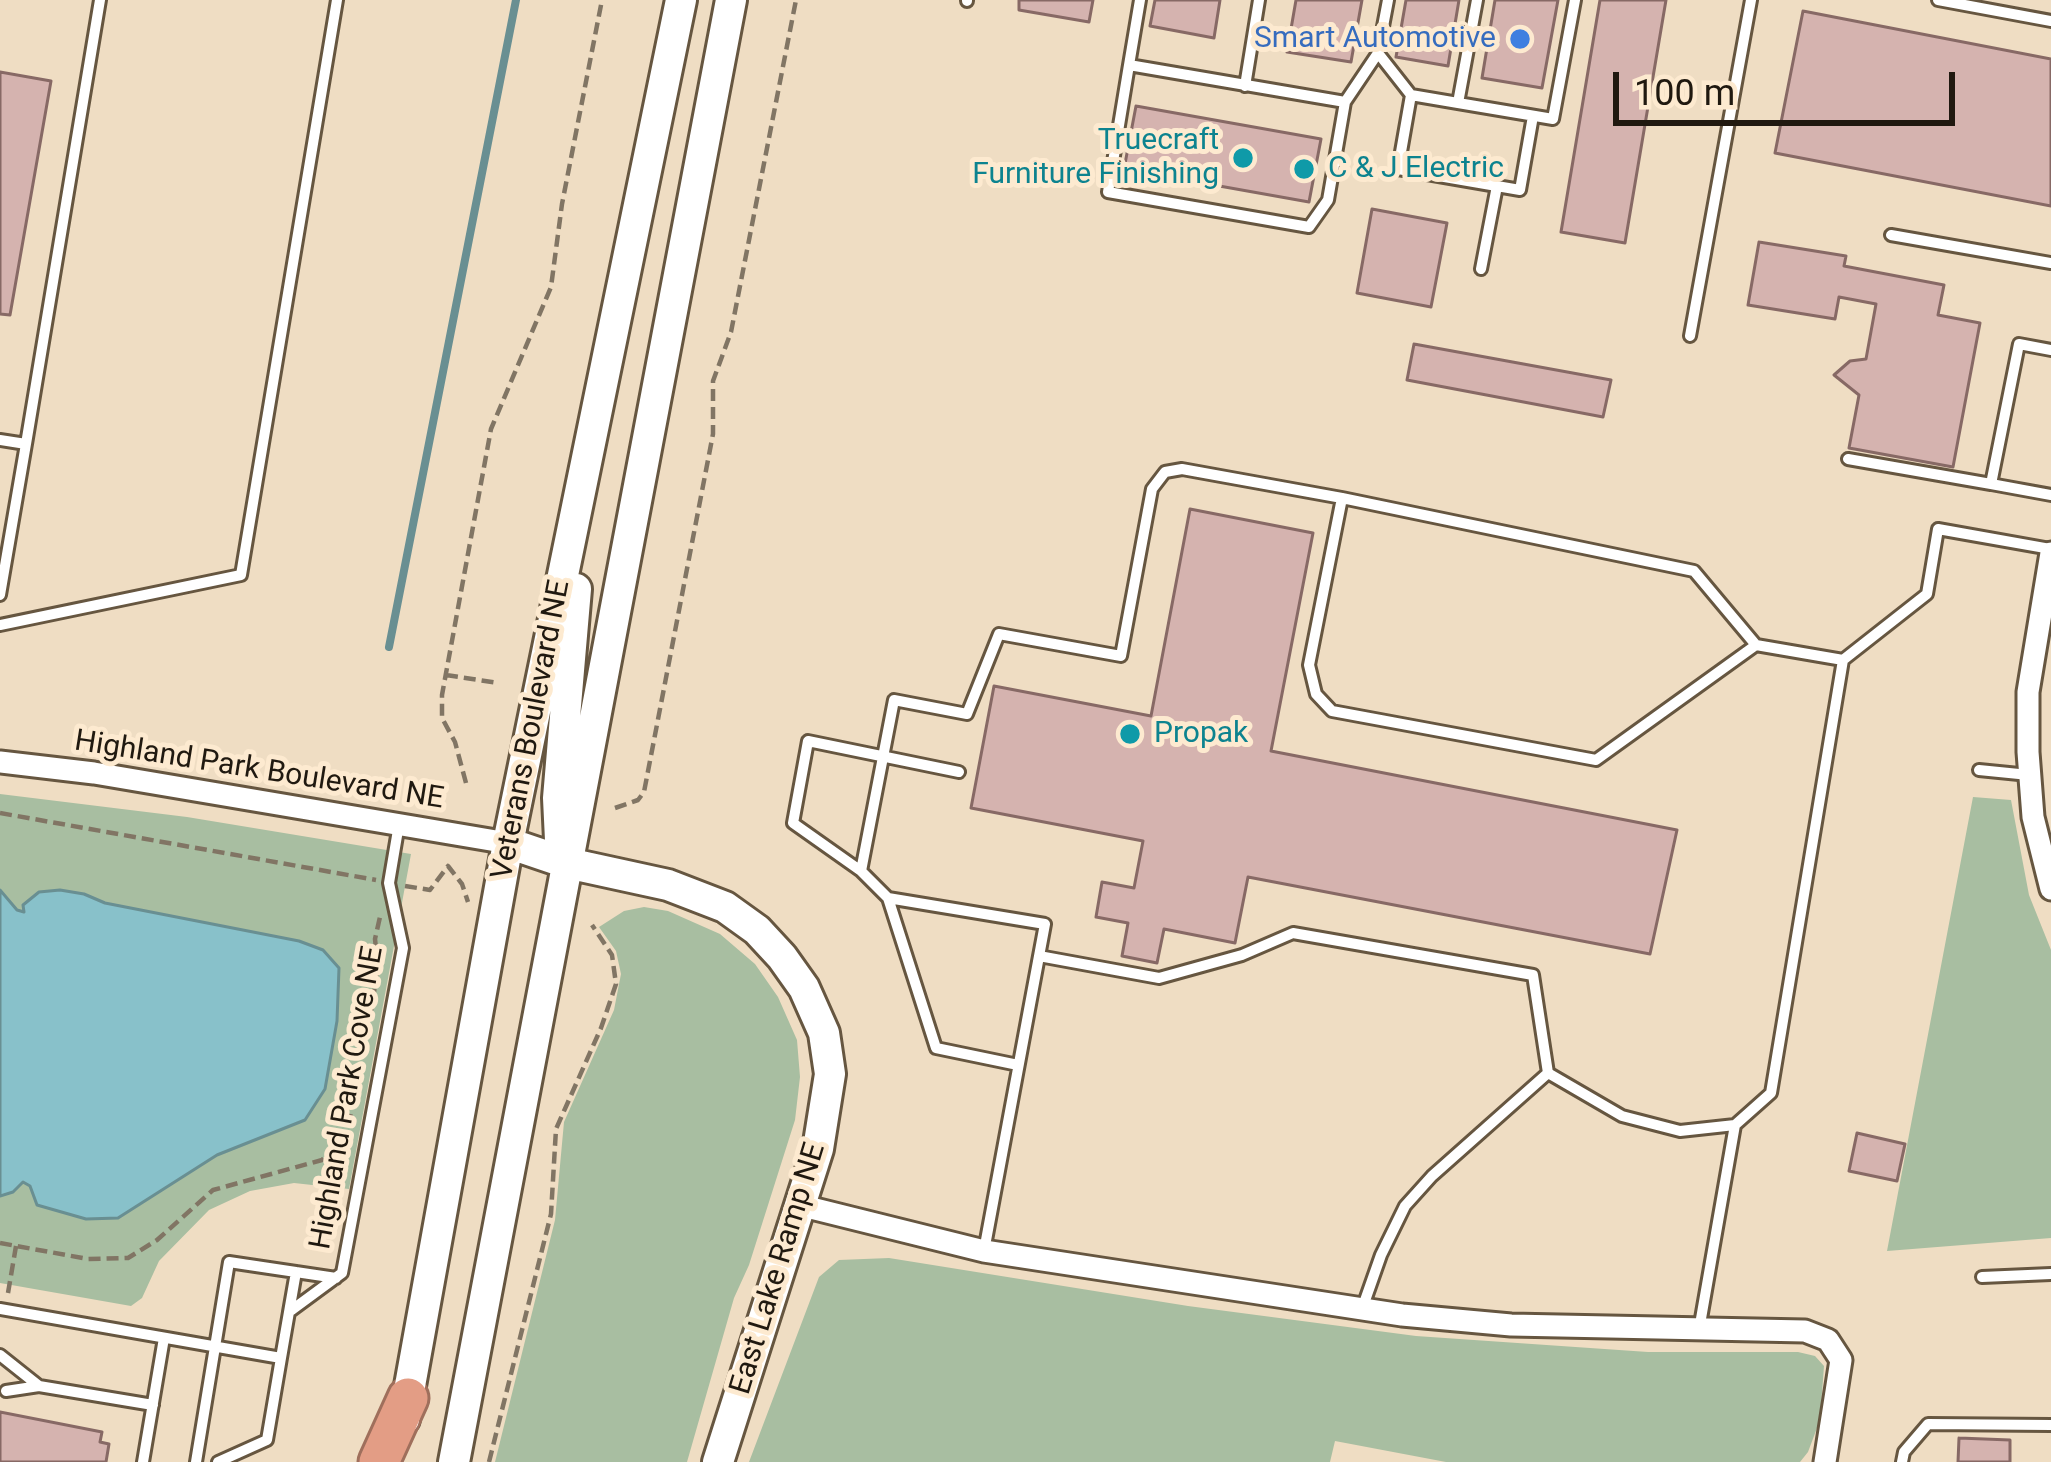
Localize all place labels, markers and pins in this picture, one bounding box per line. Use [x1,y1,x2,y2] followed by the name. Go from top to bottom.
[1254,21,1496,57] place label: Smart Automotive
[1507,26,1533,52] marker: Smart Automotive
[972,123,1219,194] place label: Truecraft Furniture Finishing
[1230,145,1256,171] marker: Truecraft Furniture Finishing
[1328,151,1504,187] place label: C & J Electric
[1291,156,1317,182] marker: C & J Electric
[1154,716,1248,752] place label: Propak
[1117,721,1143,747] marker: Propak

